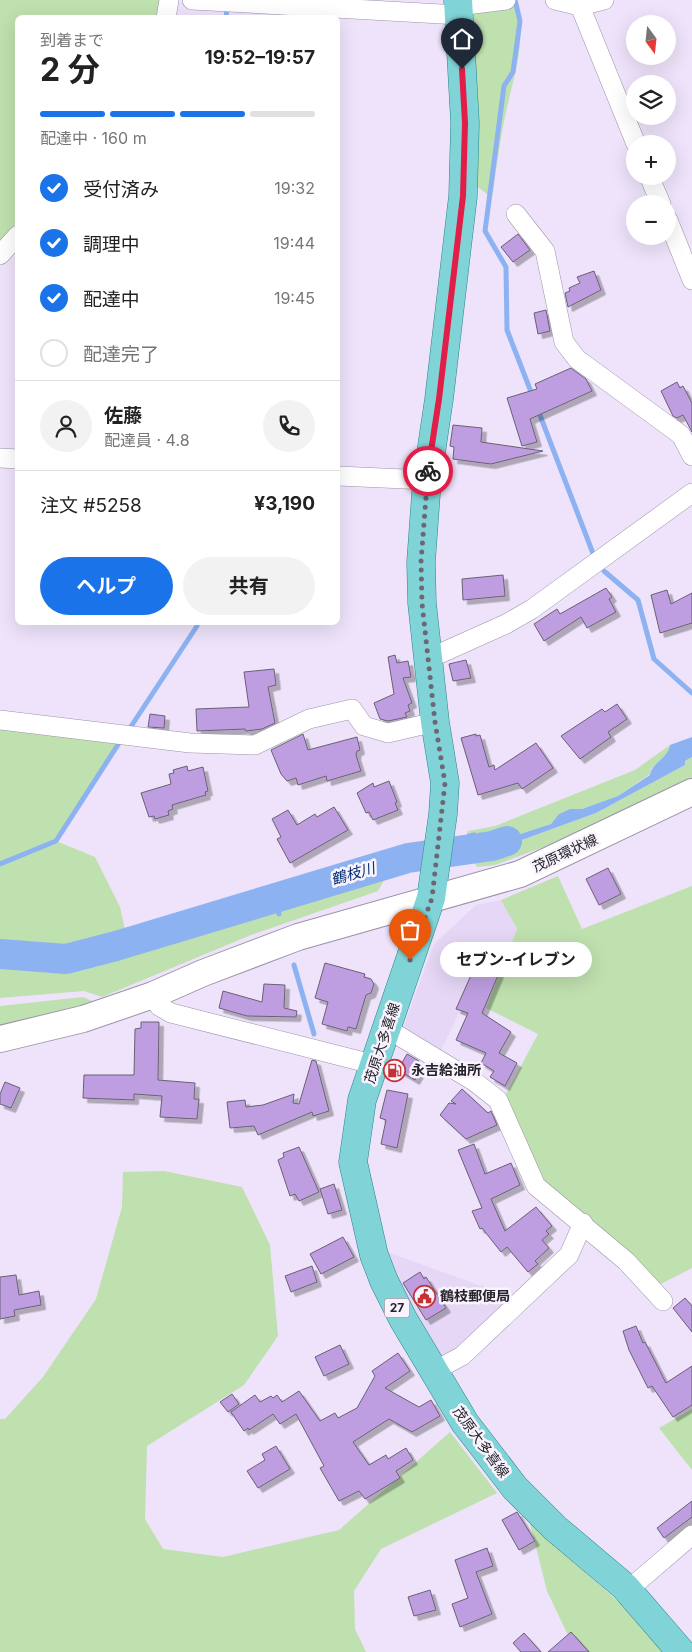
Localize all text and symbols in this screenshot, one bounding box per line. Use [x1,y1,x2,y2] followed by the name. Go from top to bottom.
[626,15,676,65] north arrow
[626,15,676,245] map controls
[441,18,483,69] pin
[448,25,476,53] icon: home
[40,30,104,50] text: 到着まで
[204,46,315,69] text: 19:52–19:57
[40,50,100,89] text: 2 分
[626,75,676,125] button: layers
[40,128,147,148] text: 配達中 · 160 m
[626,135,676,185] button: +
[40,174,68,202] icon: check
[83,178,159,201] text: 受付済み
[274,178,315,198] text: 19:32
[626,195,676,245] button: −
[40,229,68,257] icon: check
[83,233,140,256] text: 調理中
[273,233,315,253] text: 19:44
[40,284,68,312] icon: check
[83,288,140,311] text: 配達中
[274,288,315,308] text: 19:45
[83,343,159,366] text: 配達完了
[40,400,92,452] button: person
[263,400,315,452] button: phone
[104,404,142,427] text: 佐藤
[104,430,190,450] text: 配達員 · 4.8
[403,446,453,496] courier
[414,457,442,485] icon: bike
[254,492,315,515] text: ¥3,190
[40,494,142,517] text: 注文 #5258
[40,557,173,615] button: ヘルプ
[183,557,315,615] button: 共有
[529,830,600,875] street label: 茂原環状線
[329,858,379,889] water label: 鶴枝川
[389,909,431,960] pin
[396,916,424,944] icon: bag
[440,942,592,978] callout: セブン-イレブン
[456,949,576,969] text: セブン-イレブン
[360,1000,403,1085] street label: 茂原大多喜線
[383,1058,407,1082] fuel station icon: 永吉給油所
[411,1061,481,1078] place label: 永吉給油所
[412,1284,436,1308] public building icon: 鶴枝郵便局
[440,1287,510,1304] place label: 鶴枝郵便局
[384,1299,410,1318] road number: 27
[450,1403,513,1481] street label: 茂原大多喜線

